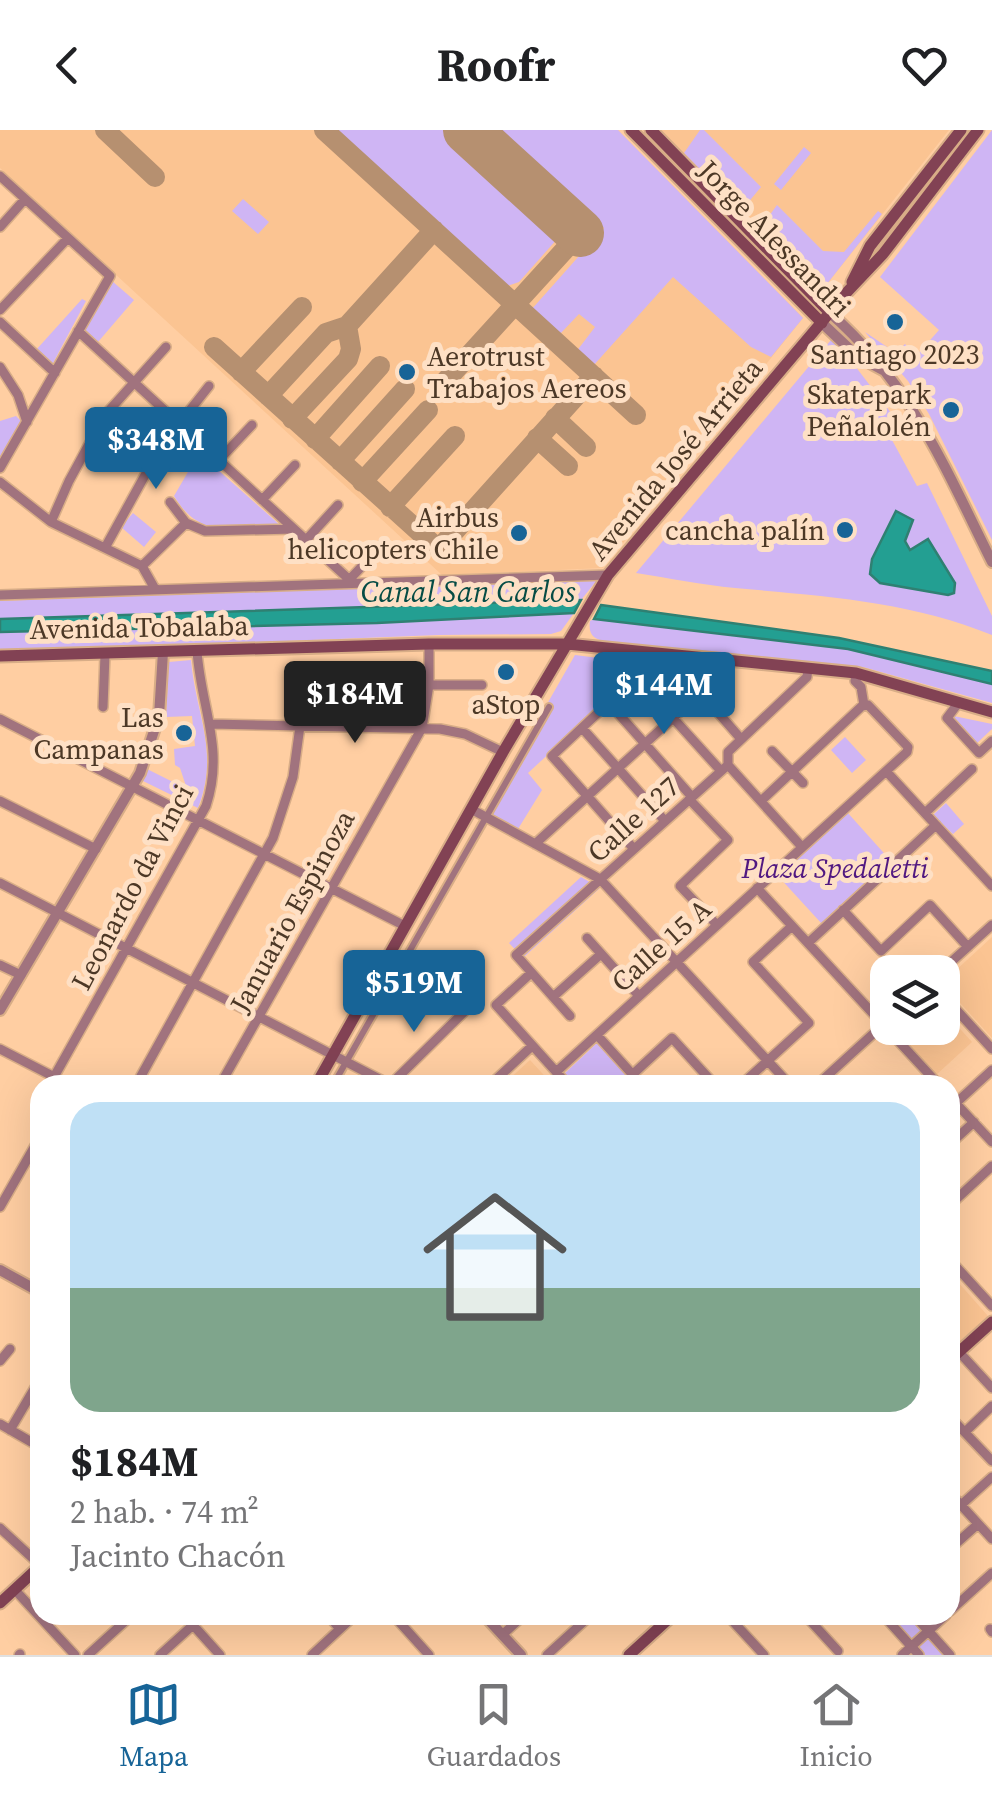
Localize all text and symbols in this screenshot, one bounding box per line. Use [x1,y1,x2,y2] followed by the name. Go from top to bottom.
[437,34,555,96] text: Roofr
[40,38,95,93] icon: back
[897,38,952,93] icon: heart
[690,151,860,325] street label: Jorge Alessandri
[884,311,906,333] marker: Santiago 2023
[811,335,979,373] place label: Santiago 2023
[427,337,627,407] place label: Aerotrust Trabajos Aereos
[579,349,771,568] street label: Avenida José Arrieta
[396,361,418,383] marker: Aerotrust Trabajos Aereos
[807,375,932,445] place label: Skatepark Peñalolén
[940,399,962,421] marker: Skatepark Peñalolén
[86,407,226,492] pin: $348M
[107,417,205,461] text: $348M
[288,498,499,568] place label: Airbus helicopters Chile
[665,511,825,549] place label: cancha palín
[834,519,856,541] marker: cancha palín
[508,522,530,544] marker: Airbus helicopters Chile
[361,571,575,612] water label: Canal San Carlos
[29,606,250,648] street label: Avenida Tobalaba
[594,652,734,737] pin: $144M
[285,661,425,746] pin: $184M
[495,661,517,683] marker: aStop
[615,662,713,706] text: $144M
[306,671,404,715] text: $184M
[472,685,540,723] place label: aStop
[34,698,164,768] place label: Las Campanas
[173,722,195,744] marker: Las Campanas
[579,768,687,870] street label: Calle 127
[62,778,202,996] street label: Leonardo da Vinci
[220,802,364,1020] street label: Januario Espinoza
[741,849,929,887] park label: Plaza Spedaletti
[603,890,720,1000] street label: Calle 15 A
[344,950,484,1035] pin: $519M
[870,955,960,1045] map controls
[870,955,960,1045] button: layers
[365,960,463,1004] text: $519M
[405,1167,585,1347] icon: home
[70,1432,199,1490] text: $184M
[70,1490,259,1534] text: 2 hab. · 74 m²
[70,1534,286,1578] text: Jacinto Chacón
[119,1677,188,1775] tab: Mapa
[427,1677,561,1775] tab: Guardados
[800,1677,873,1775] tab: Inicio

